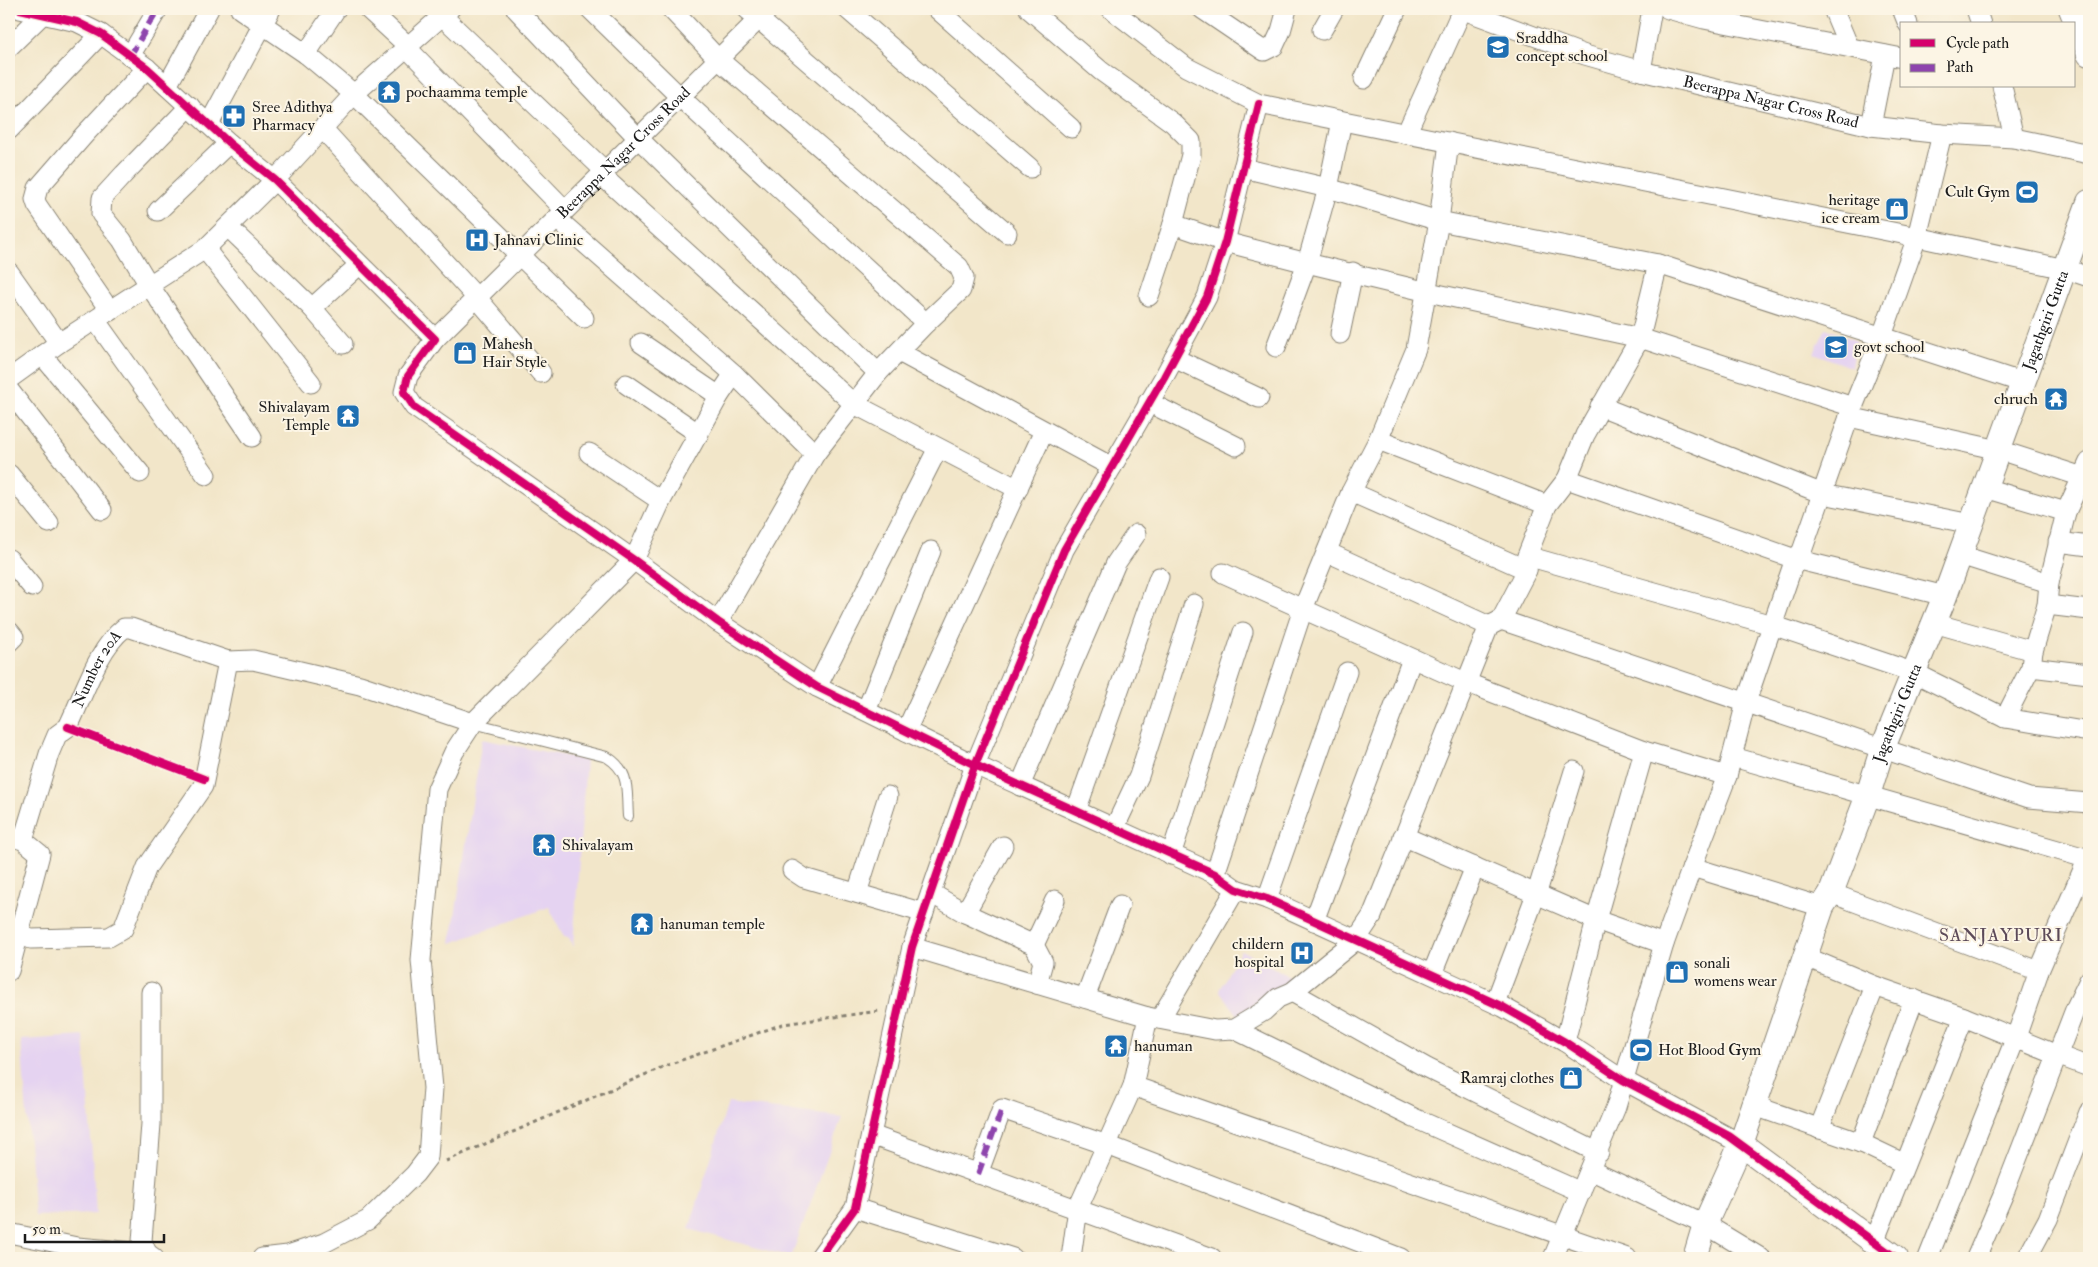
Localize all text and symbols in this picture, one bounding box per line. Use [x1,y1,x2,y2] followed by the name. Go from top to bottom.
[1900,22,2076,88] legend
[1516,28,1608,67] place label: Sraddha concept school
[1485,34,1511,60] school or university icon: Sraddha concept school
[1946,34,2009,54] text: Cycle path
[1946,58,1973,77] text: Path
[1681,71,1861,133] street label: Beerappa Nagar Cross Road
[376,79,402,105] temple icon: pochaamma temple
[405,82,528,103] place label: pochaamma temple
[553,82,695,223] street label: Beerappa Nagar Cross Road
[252,97,333,135] place label: Sree Adithya Pharmacy
[221,103,247,129] pharmacy icon: Sree Adithya Pharmacy
[2014,179,2040,205] sports icon: Cult Gym
[1945,182,2011,202] place label: Cult Gym
[1821,190,1881,228] place label: heritage ice cream
[1884,196,1910,222] shop icon: heritage ice cream
[464,227,490,253] hospital icon: Jahnavi Clinic
[493,230,584,251] place label: Jahnavi Clinic
[2018,267,2073,374] street label: Jagathgiri Gutta
[482,334,547,372] place label: Mahesh Hair Style
[1823,334,1849,360] school or university icon: govt school
[1854,337,1925,357] place label: govt school
[452,340,478,366] shop icon: Mahesh Hair Style
[2043,386,2069,412] temple icon: chruch
[1994,389,2039,409] place label: chruch
[259,397,331,436] place label: Shivalayam Temple
[335,403,361,429] temple icon: Shivalayam Temple
[68,626,126,710] street label: Number 20A
[1868,660,1926,766] street label: Jagathgiri Gutta
[531,832,557,858] temple icon: Shivalayam
[562,835,634,855] place label: Shivalayam
[629,911,655,937] temple icon: hanuman temple
[660,914,765,935] place label: hanuman temple
[1939,924,2063,947] district label: SANJAYPURI
[1232,934,1284,973] place label: childern hospital
[1289,940,1315,966] hospital icon: childern hospital
[1694,953,1777,991] place label: sonali womens wear
[1664,959,1690,985] shop icon: sonali womens wear
[1103,1033,1129,1059] temple icon: hanuman
[1134,1036,1193,1056] place label: hanuman
[1628,1037,1654,1063] sports icon: Hot Blood Gym
[1658,1040,1762,1060] place label: Hot Blood Gym
[1558,1065,1584,1091] shop icon: Ramraj clothes
[1460,1068,1554,1088] place label: Ramraj clothes
[25,1212,164,1244] scale bar
[32,1220,61,1239] text: 50 m

